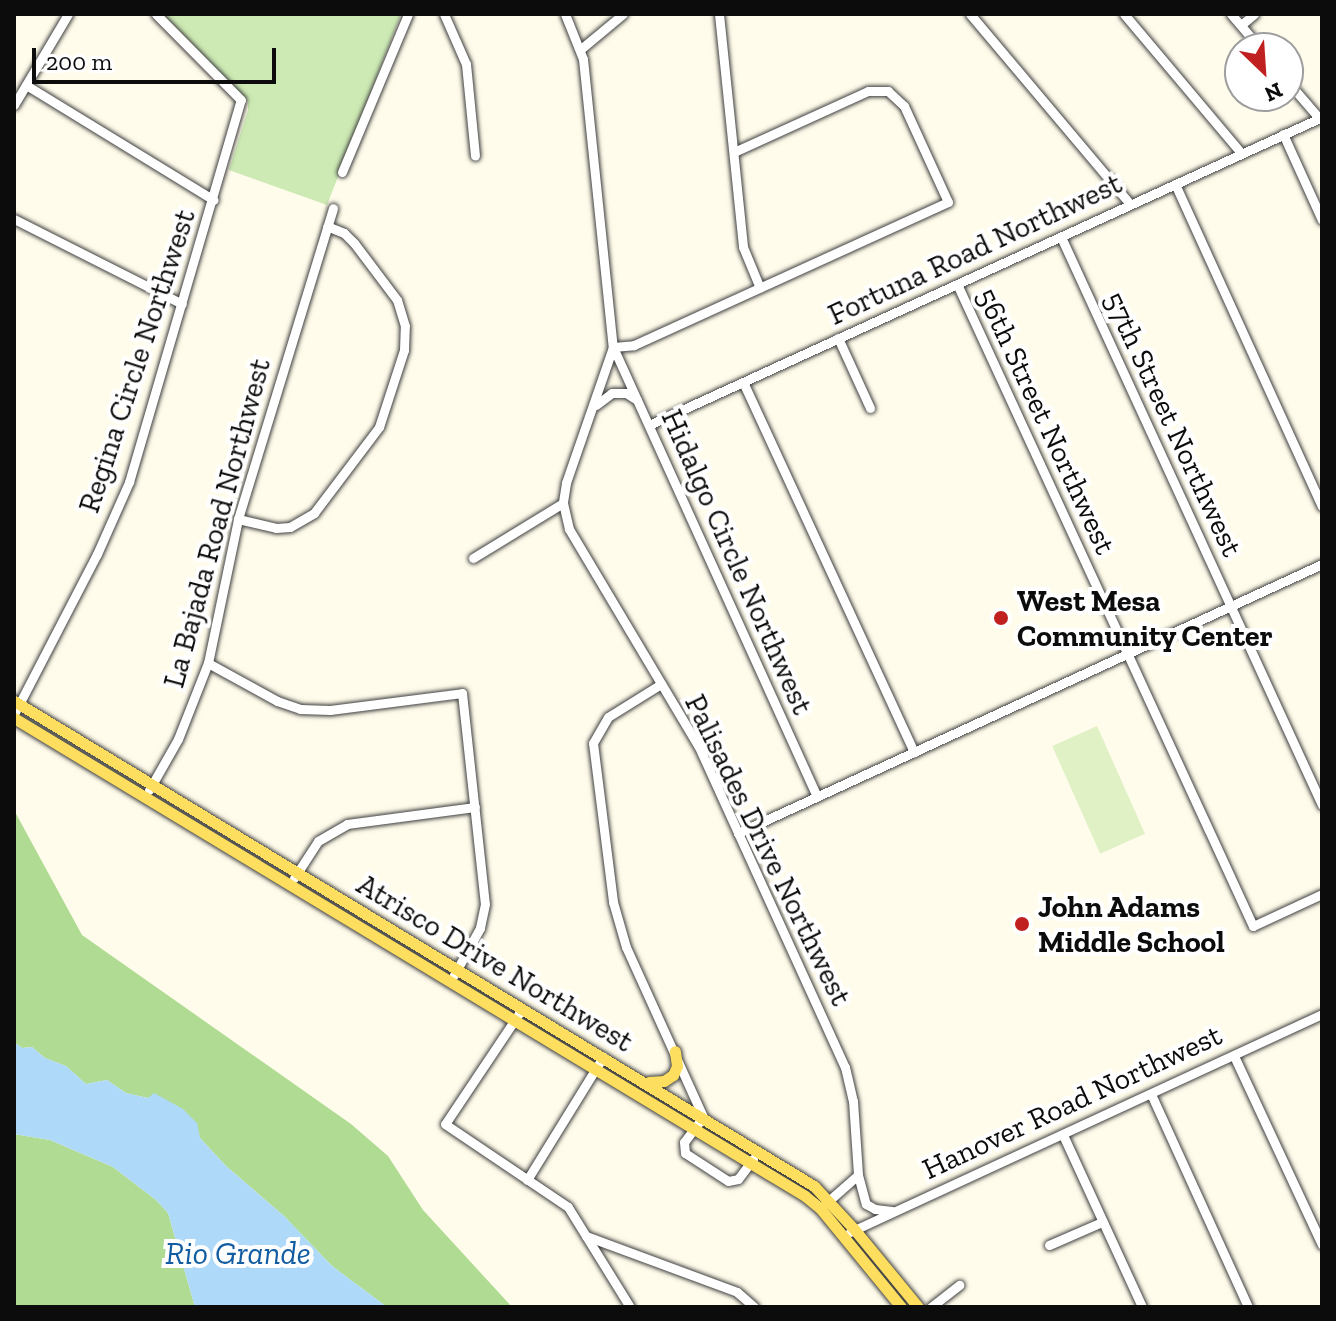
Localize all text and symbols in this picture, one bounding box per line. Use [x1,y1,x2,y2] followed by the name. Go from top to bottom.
[36,32,280,82] scale bar
[1224,32,1304,112] north arrow
[46,47,112,76] text: 200 m
[1260,77,1287,108] text: N
[823,165,1127,333] street label: Fortuna Road Northwest
[71,205,203,517] street label: Regina Circle Northwest
[968,282,1124,560] street label: 56th Street Northwest
[1096,286,1250,562] street label: 57th Street Northwest
[156,355,278,691] street label: La Bajada Road Northwest
[654,404,820,720] street label: Hidalgo Circle Northwest
[1017,583,1273,654] place label: West Mesa Community Center
[992,609,1010,627] marker: West Mesa Community Center
[677,689,859,1011] street label: Palisades Drive Northwest
[350,866,640,1060] street label: Atrisco Drive Northwest
[1038,889,1225,960] place label: John Adams Middle School
[1013,915,1031,933] marker: John Adams Middle School
[916,1017,1228,1187] street label: Hanover Road Northwest
[165,1234,311,1272] water label: Rio Grande

